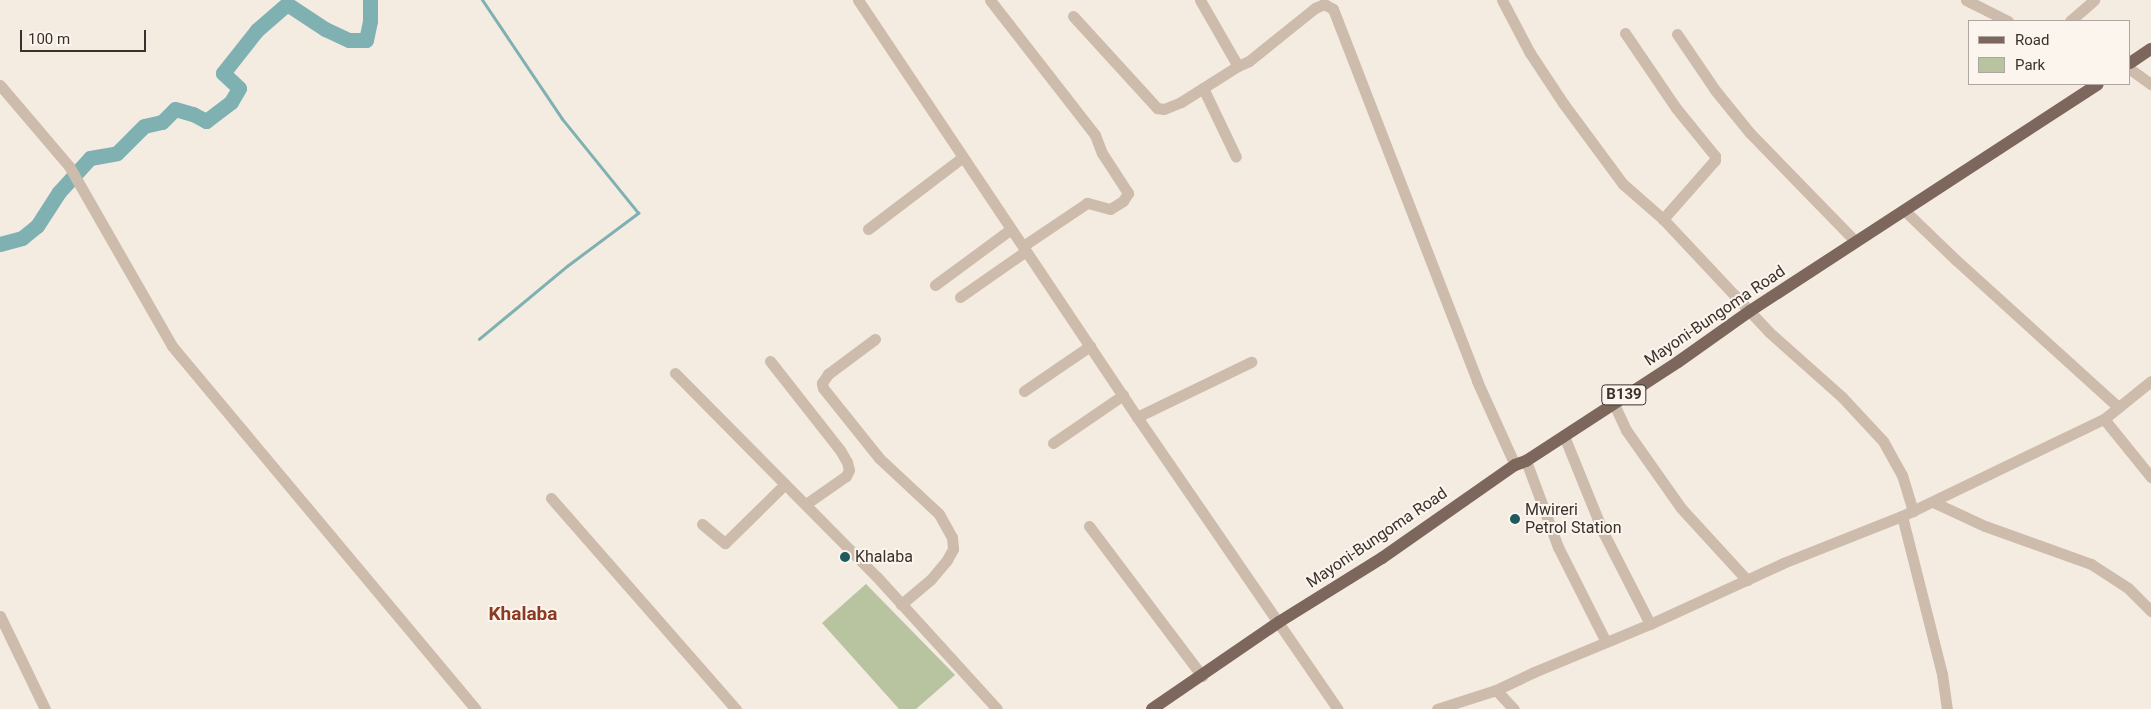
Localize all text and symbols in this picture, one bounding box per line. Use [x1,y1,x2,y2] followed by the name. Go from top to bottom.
[22,20,149,52] scale bar
[1968,20,2131,85] legend
[28,30,70,48] text: 100 m
[2015,31,2049,49] text: Road
[2015,56,2045,74] text: Park
[1641,262,1789,370] street label: Mayoni-Bungoma Road
[1600,382,1648,408] road number: B139
[1303,484,1451,592] street label: Mayoni-Bungoma Road
[1525,500,1621,538] place label: Mwireri Petrol Station
[1509,513,1521,525] marker: Mwireri Petrol Station
[855,547,913,567] place label: Khalaba
[839,551,851,563] marker: Khalaba
[489,603,557,625] district label: Khalaba

